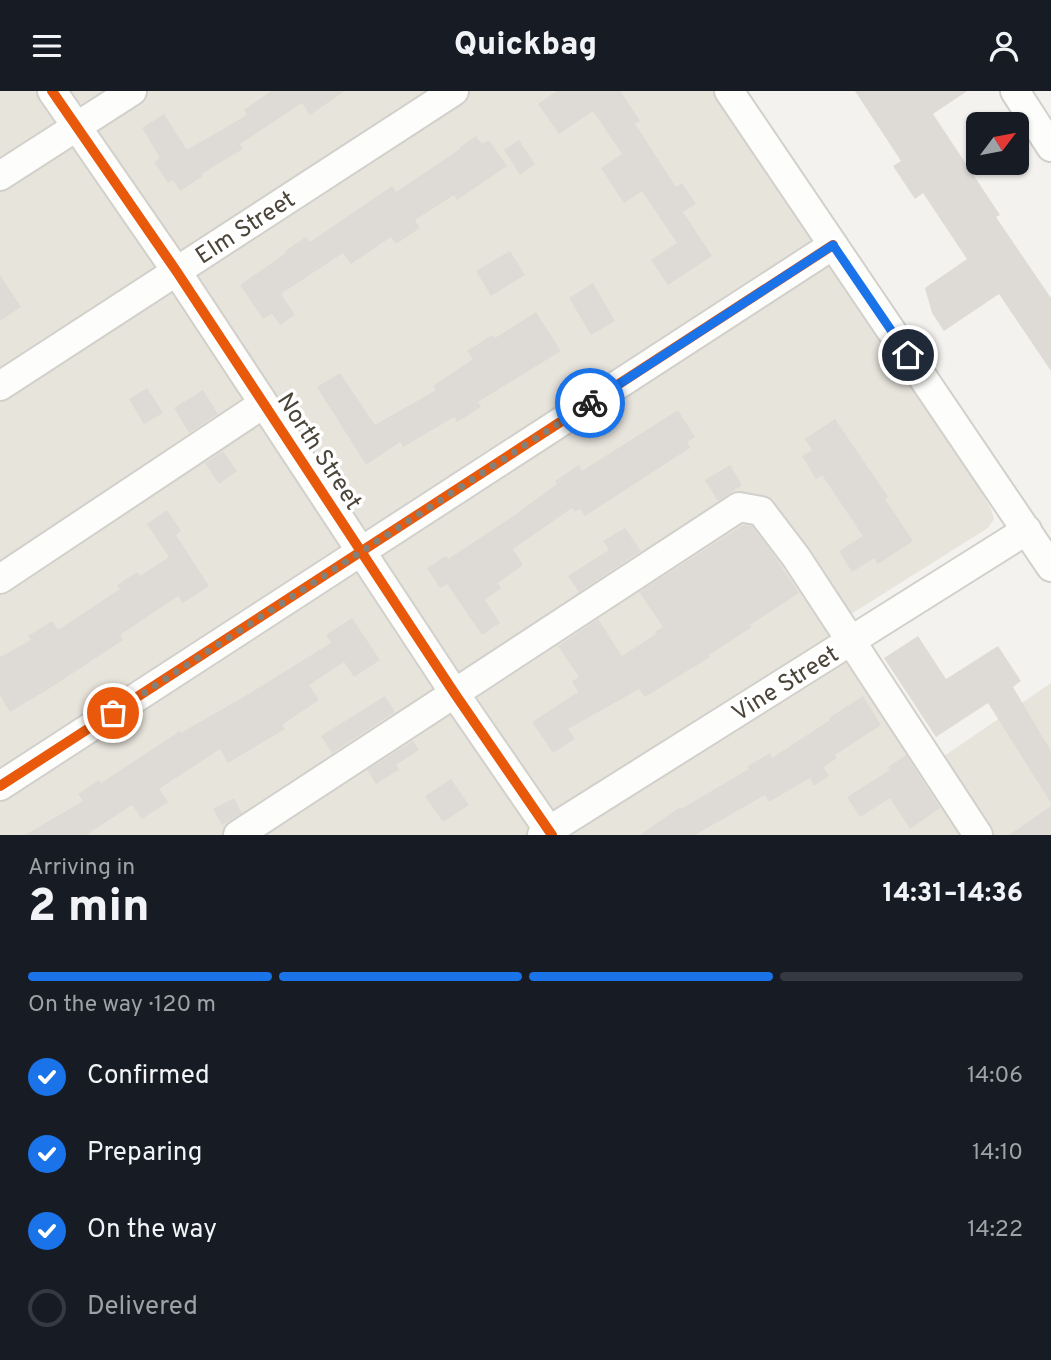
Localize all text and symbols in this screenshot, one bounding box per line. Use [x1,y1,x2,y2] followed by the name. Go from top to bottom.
[454,26,597,66] text: Quickbag
[28,27,66,65] icon: menu
[985,27,1023,65] icon: person
[966,112,1029,175] north arrow
[966,112,1029,175] map controls
[191,185,302,272] street label: Elm Street
[878,325,938,385] pin
[889,336,927,374] icon: home
[555,368,625,438] courier
[571,384,609,422] icon: bike
[269,388,367,516] street label: North Street
[727,640,845,729] street label: Vine Street
[83,683,143,743] pin
[94,694,132,732] icon: bag
[28,854,135,883] text: Arriving in
[883,878,1023,911] text: 14:31–14:36
[28,879,150,938] text: 2 min
[28,991,216,1020] text: On the way · 120 m
[28,1058,66,1096] icon: check
[87,1060,210,1093] text: Confirmed
[967,1062,1023,1091] text: 14:06
[28,1135,66,1173] icon: check
[87,1137,202,1170] text: Preparing
[972,1139,1023,1168] text: 14:10
[28,1212,66,1250] icon: check
[87,1214,217,1247] text: On the way
[967,1216,1023,1245] text: 14:22
[87,1291,198,1324] text: Delivered

